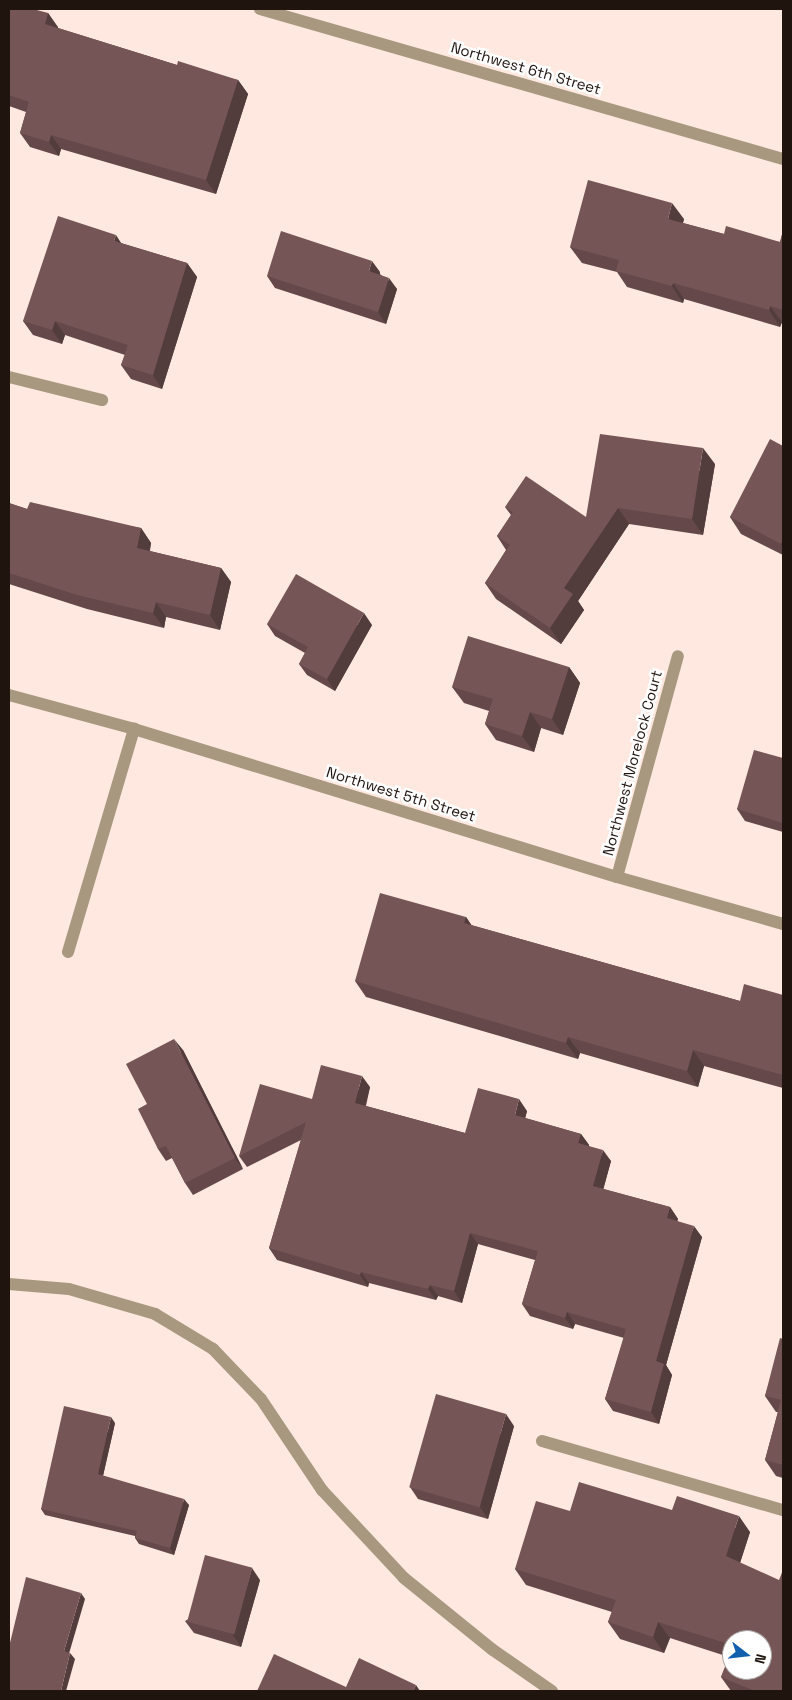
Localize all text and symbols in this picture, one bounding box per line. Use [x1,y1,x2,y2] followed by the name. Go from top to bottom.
[449,38,603,98] street label: Northwest 6th Street
[599,668,665,858] street label: Northwest Morelock Court
[324,763,478,825] street label: Northwest 5th Street
[722,1630,772,1680] north arrow
[751,1652,770,1666] text: N

